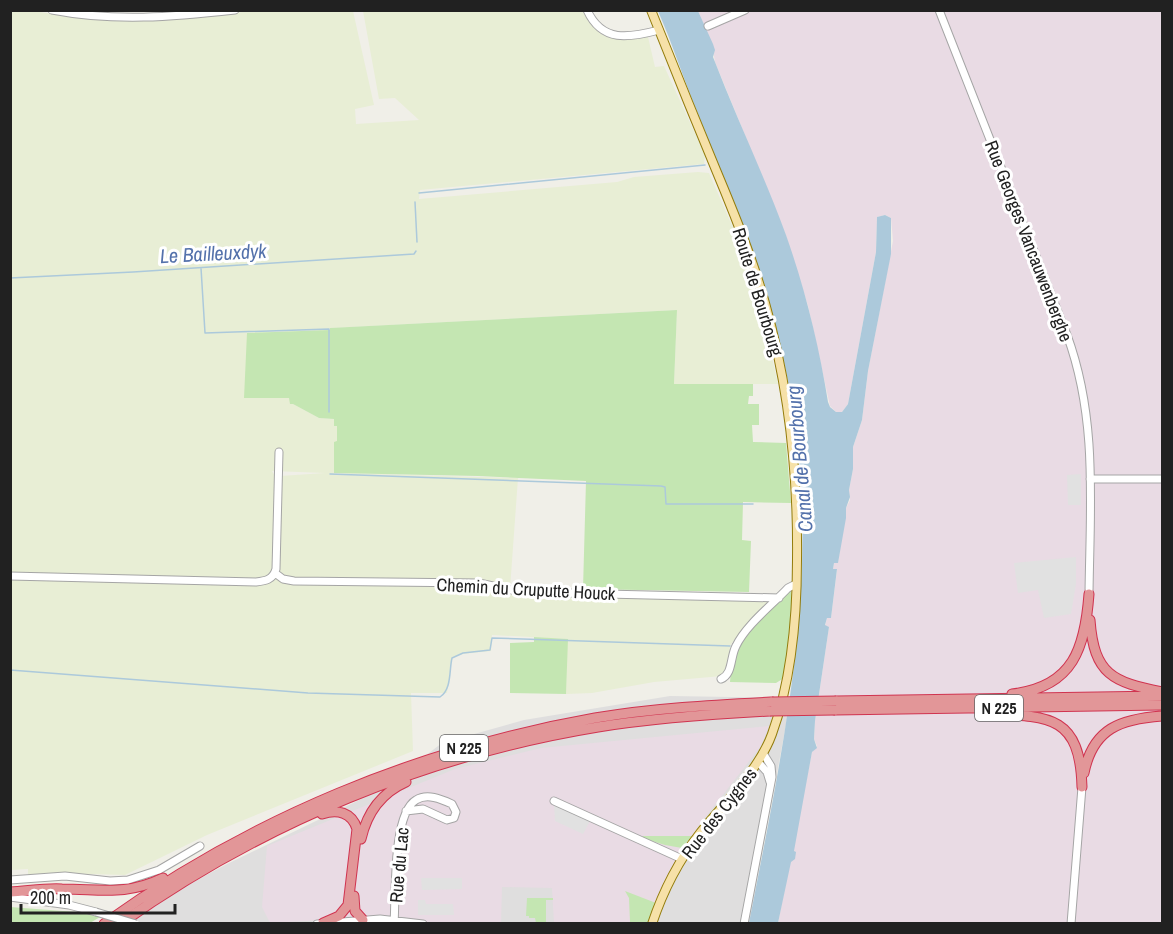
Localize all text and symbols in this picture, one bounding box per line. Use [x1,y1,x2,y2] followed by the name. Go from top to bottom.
[979,137,1079,345] street label: Rue Georges Vancauwenberghe
[727,225,790,360] street label: Route de Bourbourg
[159,237,268,269] water label: Le Bailleuxdyk
[779,385,819,533] water label: Canal de Bourbourg
[436,572,617,606] street label: Chemin du Cruputte Houck
[975,695,1023,721] road number: N 225
[440,735,488,761] road number: N 225
[676,762,762,864] street label: Rue des Cygnes
[383,826,415,904] street label: Rue du Lac
[21,877,176,915] scale bar
[30,885,71,910] text: 200 m

